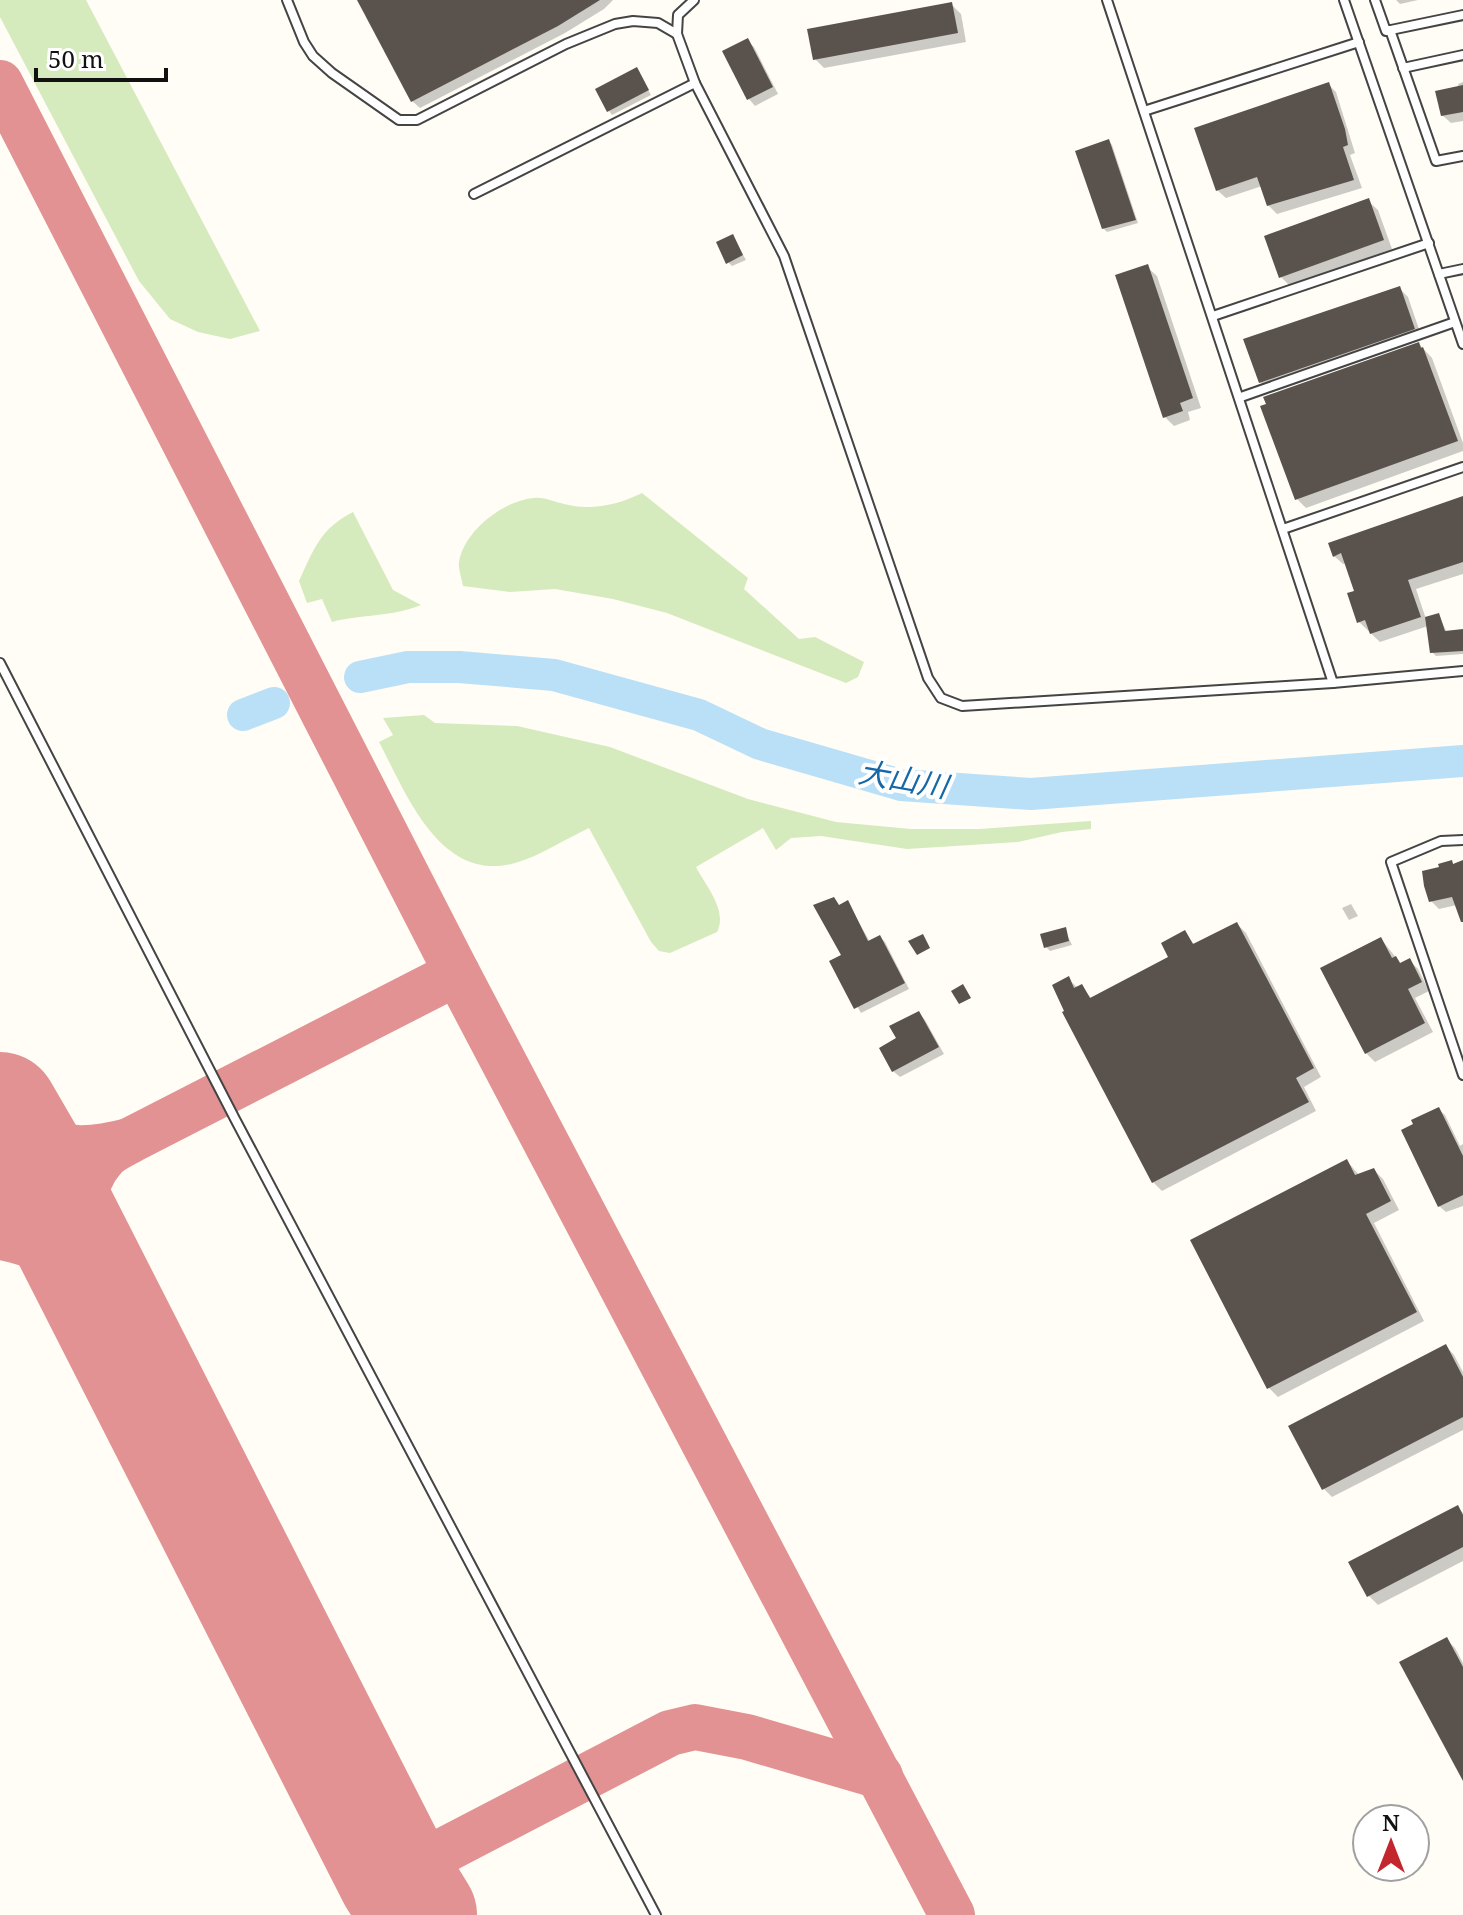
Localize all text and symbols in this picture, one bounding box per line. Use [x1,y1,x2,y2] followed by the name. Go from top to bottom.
[36,32,166,82] scale bar
[48,42,104,75] text: 50 m
[855,751,954,807] water label: 大山川
[1351,1803,1431,1883] north arrow
[1382,1807,1400,1837] text: N

